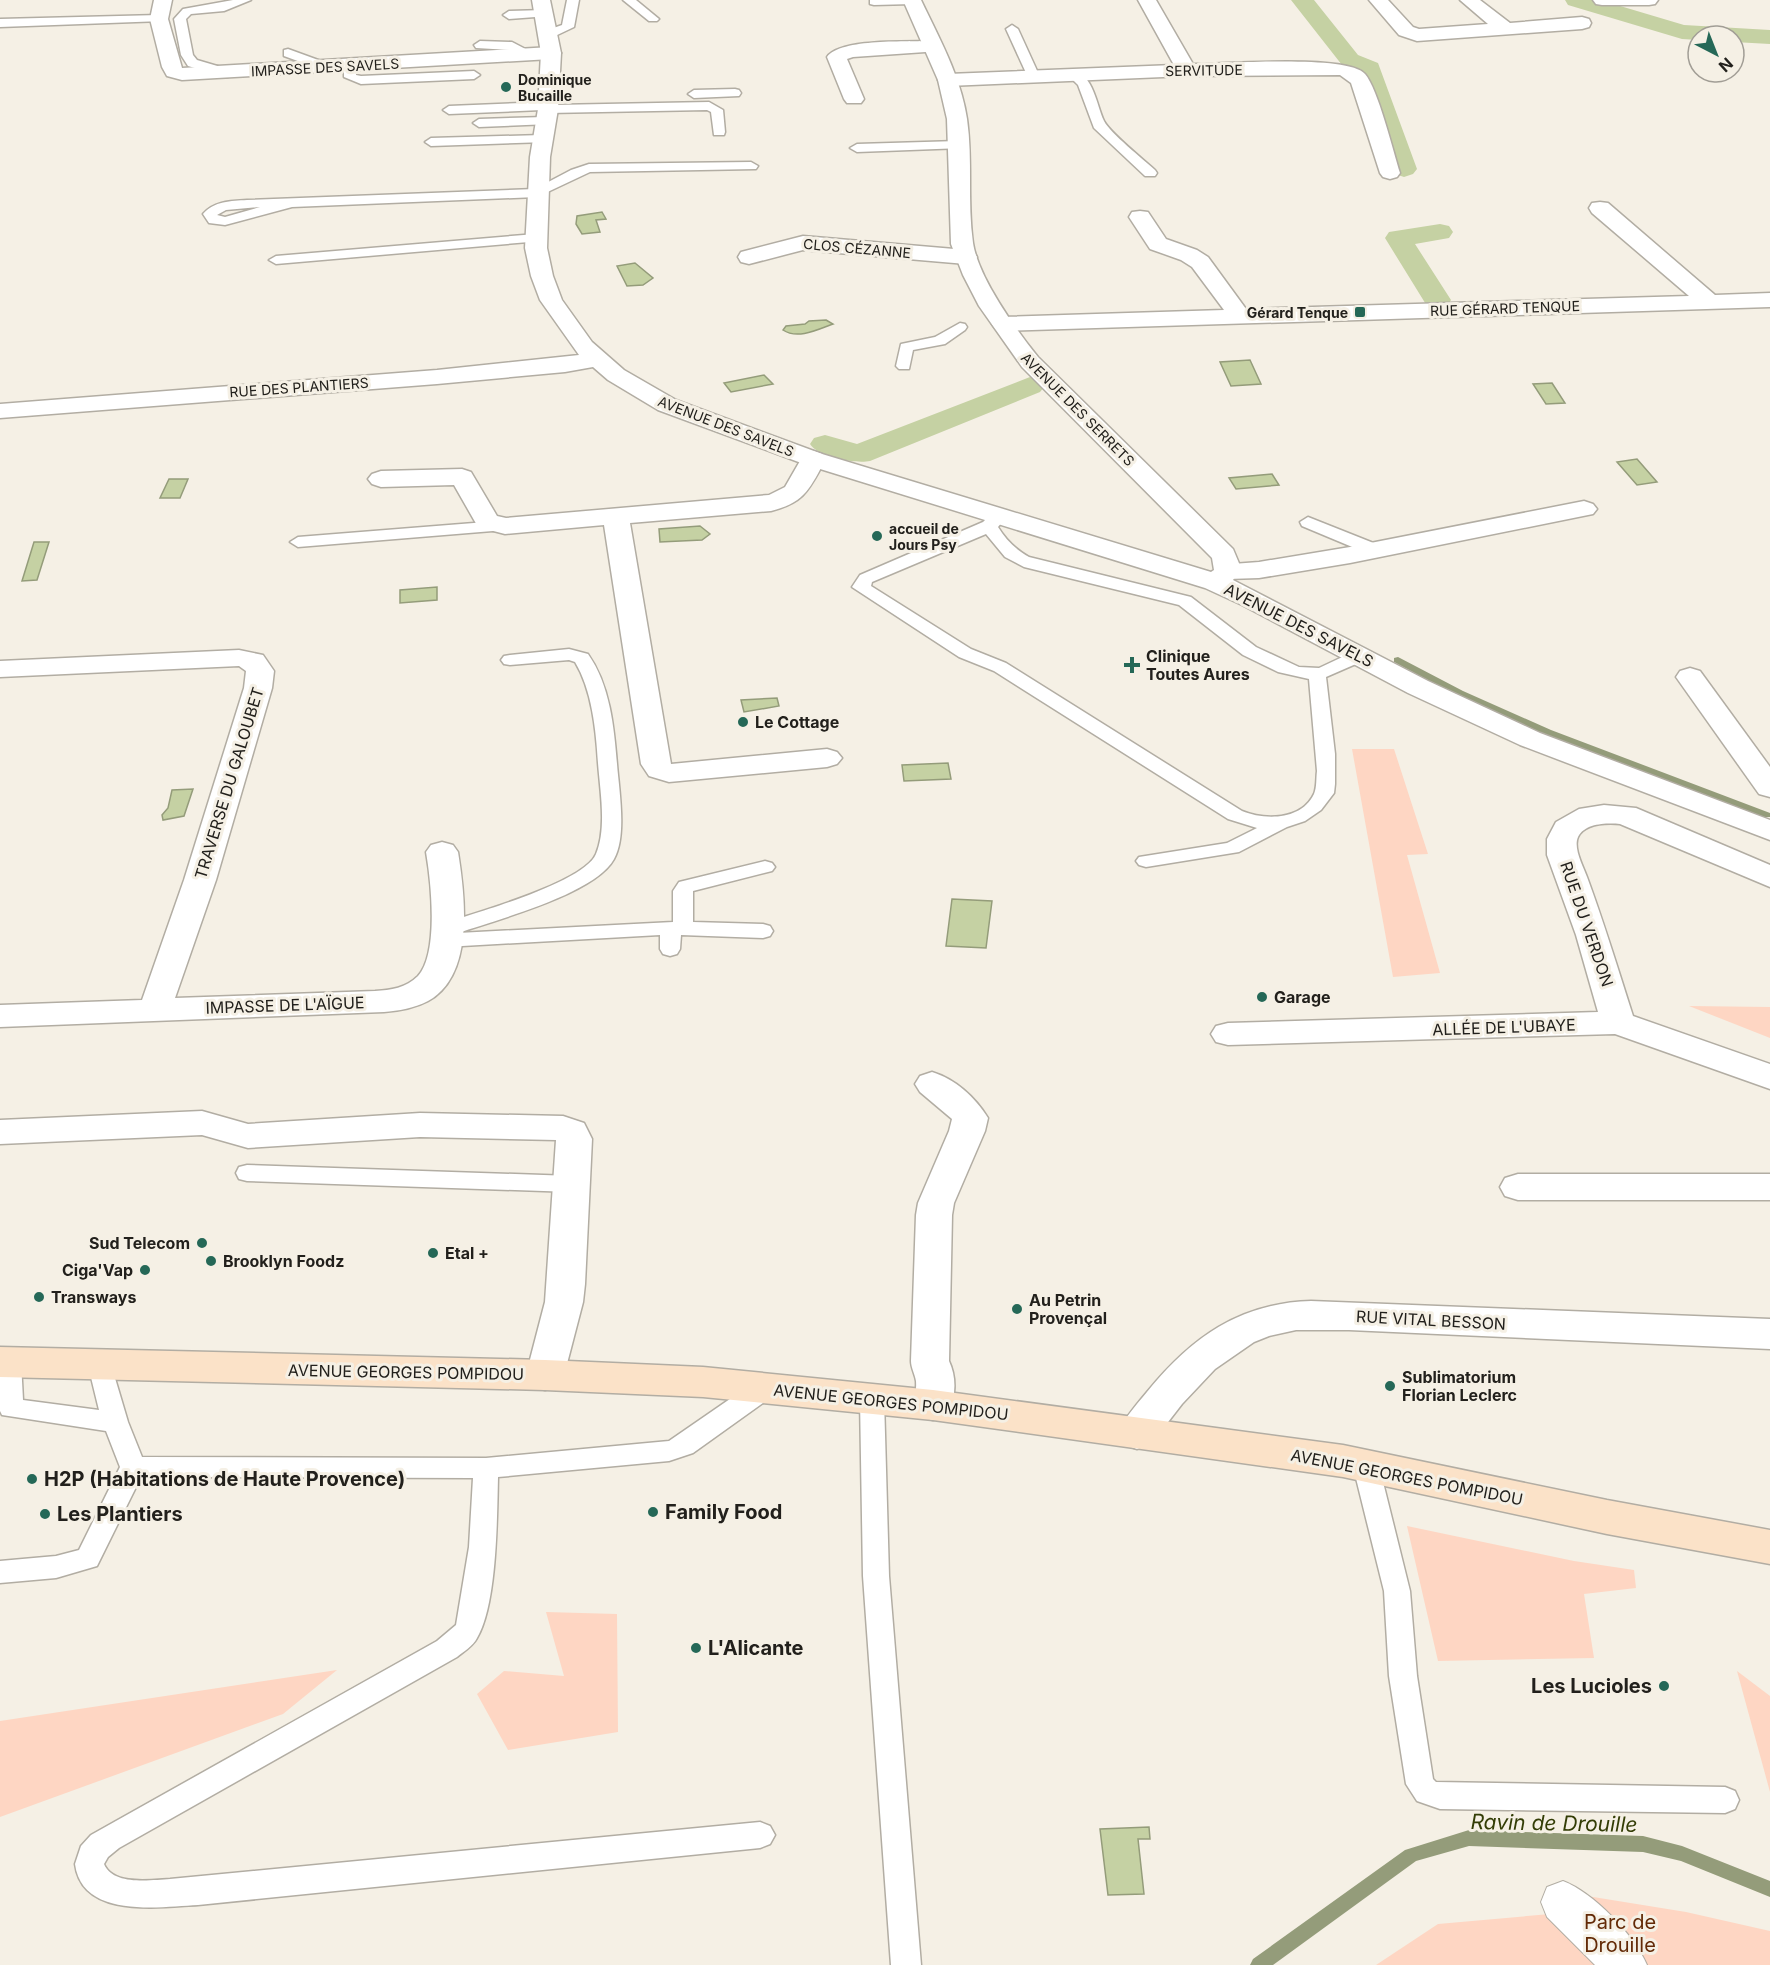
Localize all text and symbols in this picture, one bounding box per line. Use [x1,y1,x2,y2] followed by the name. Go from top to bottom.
[1686,24,1746,84] north arrow
[1715,54,1737,77] text: N
[250,55,400,79] street label: IMPASSE DES SAVELS
[1165,61,1243,79] street label: SERVITUDE
[518,71,592,104] place label: Dominique Bucaille
[499,80,513,94] marker: Dominique Bucaille
[802,235,912,261] street label: CLOS CÉZANNE
[1430,297,1580,319] street label: RUE GÉRARD TENQUE
[1247,304,1348,321] place label: Gérard Tenque
[1353,305,1367,319] marker: Gérard Tenque
[1018,349,1138,469] street label: AVENUE DES SERRETS
[229,374,369,400] street label: RUE DES PLANTIERS
[656,392,796,460] street label: AVENUE DES SAVELS
[889,520,959,553] place label: accueil de Jours Psy
[870,529,884,543] marker: accueil de Jours Psy
[1221,579,1377,671] street label: AVENUE DES SAVELS
[1146,646,1250,684] place label: Clinique Toutes Aures
[1123,656,1141,674] marker: Clinique Toutes Aures
[190,685,268,881] street label: TRAVERSE DU GALOUBET
[755,712,839,732] place label: Le Cottage
[736,715,750,729] marker: Le Cottage
[1556,859,1618,989] street label: RUE DU VERDON
[1274,987,1331,1007] place label: Garage
[1255,990,1269,1004] marker: Garage
[205,992,365,1018] street label: IMPASSE DE L'AÏGUE
[1432,1014,1576,1040] street label: ALLÉE DE L'UBAYE
[89,1233,190,1253] place label: Sud Telecom
[195,1236,209,1250] marker: Sud Telecom
[445,1243,489,1263] place label: Etal +
[426,1246,440,1260] marker: Etal +
[223,1251,344,1271] place label: Brooklyn Foodz
[204,1254,218,1268] marker: Brooklyn Foodz
[62,1260,133,1280] place label: Ciga'Vap
[138,1263,152,1277] marker: Ciga'Vap
[51,1287,136,1307] place label: Transways
[32,1290,46,1304] marker: Transways
[1029,1290,1107,1328] place label: Au Petrin Provençal
[1010,1302,1024,1316] marker: Au Petrin Provençal
[1356,1306,1506,1334] street label: RUE VITAL BESSON
[288,1360,524,1384] street label: AVENUE GEORGES POMPIDOU
[1402,1367,1517,1405] place label: Sublimatorium Florian Leclerc
[1383,1379,1397,1393] marker: Sublimatorium Florian Leclerc
[773,1380,1009,1424] street label: AVENUE GEORGES POMPIDOU
[1289,1445,1525,1509] street label: AVENUE GEORGES POMPIDOU
[44,1467,405,1491] place label: H2P (Habitations de Haute Provence)
[25,1472,39,1486] marker: H2P (Habitations de Haute Provence)
[665,1500,782,1524] place label: Family Food
[57,1502,183,1526] place label: Les Plantiers
[646,1505,660,1519] marker: Family Food
[38,1507,52,1521] marker: Les Plantiers
[708,1636,804,1660] place label: L'Alicante
[689,1641,703,1655] marker: L'Alicante
[1531,1674,1652,1698] place label: Les Lucioles
[1657,1679,1671,1693] marker: Les Lucioles
[1470,1809,1638,1837] water label: Ravin de Drouille
[1584,1910,1656,1957] park label: Parc de Drouille

